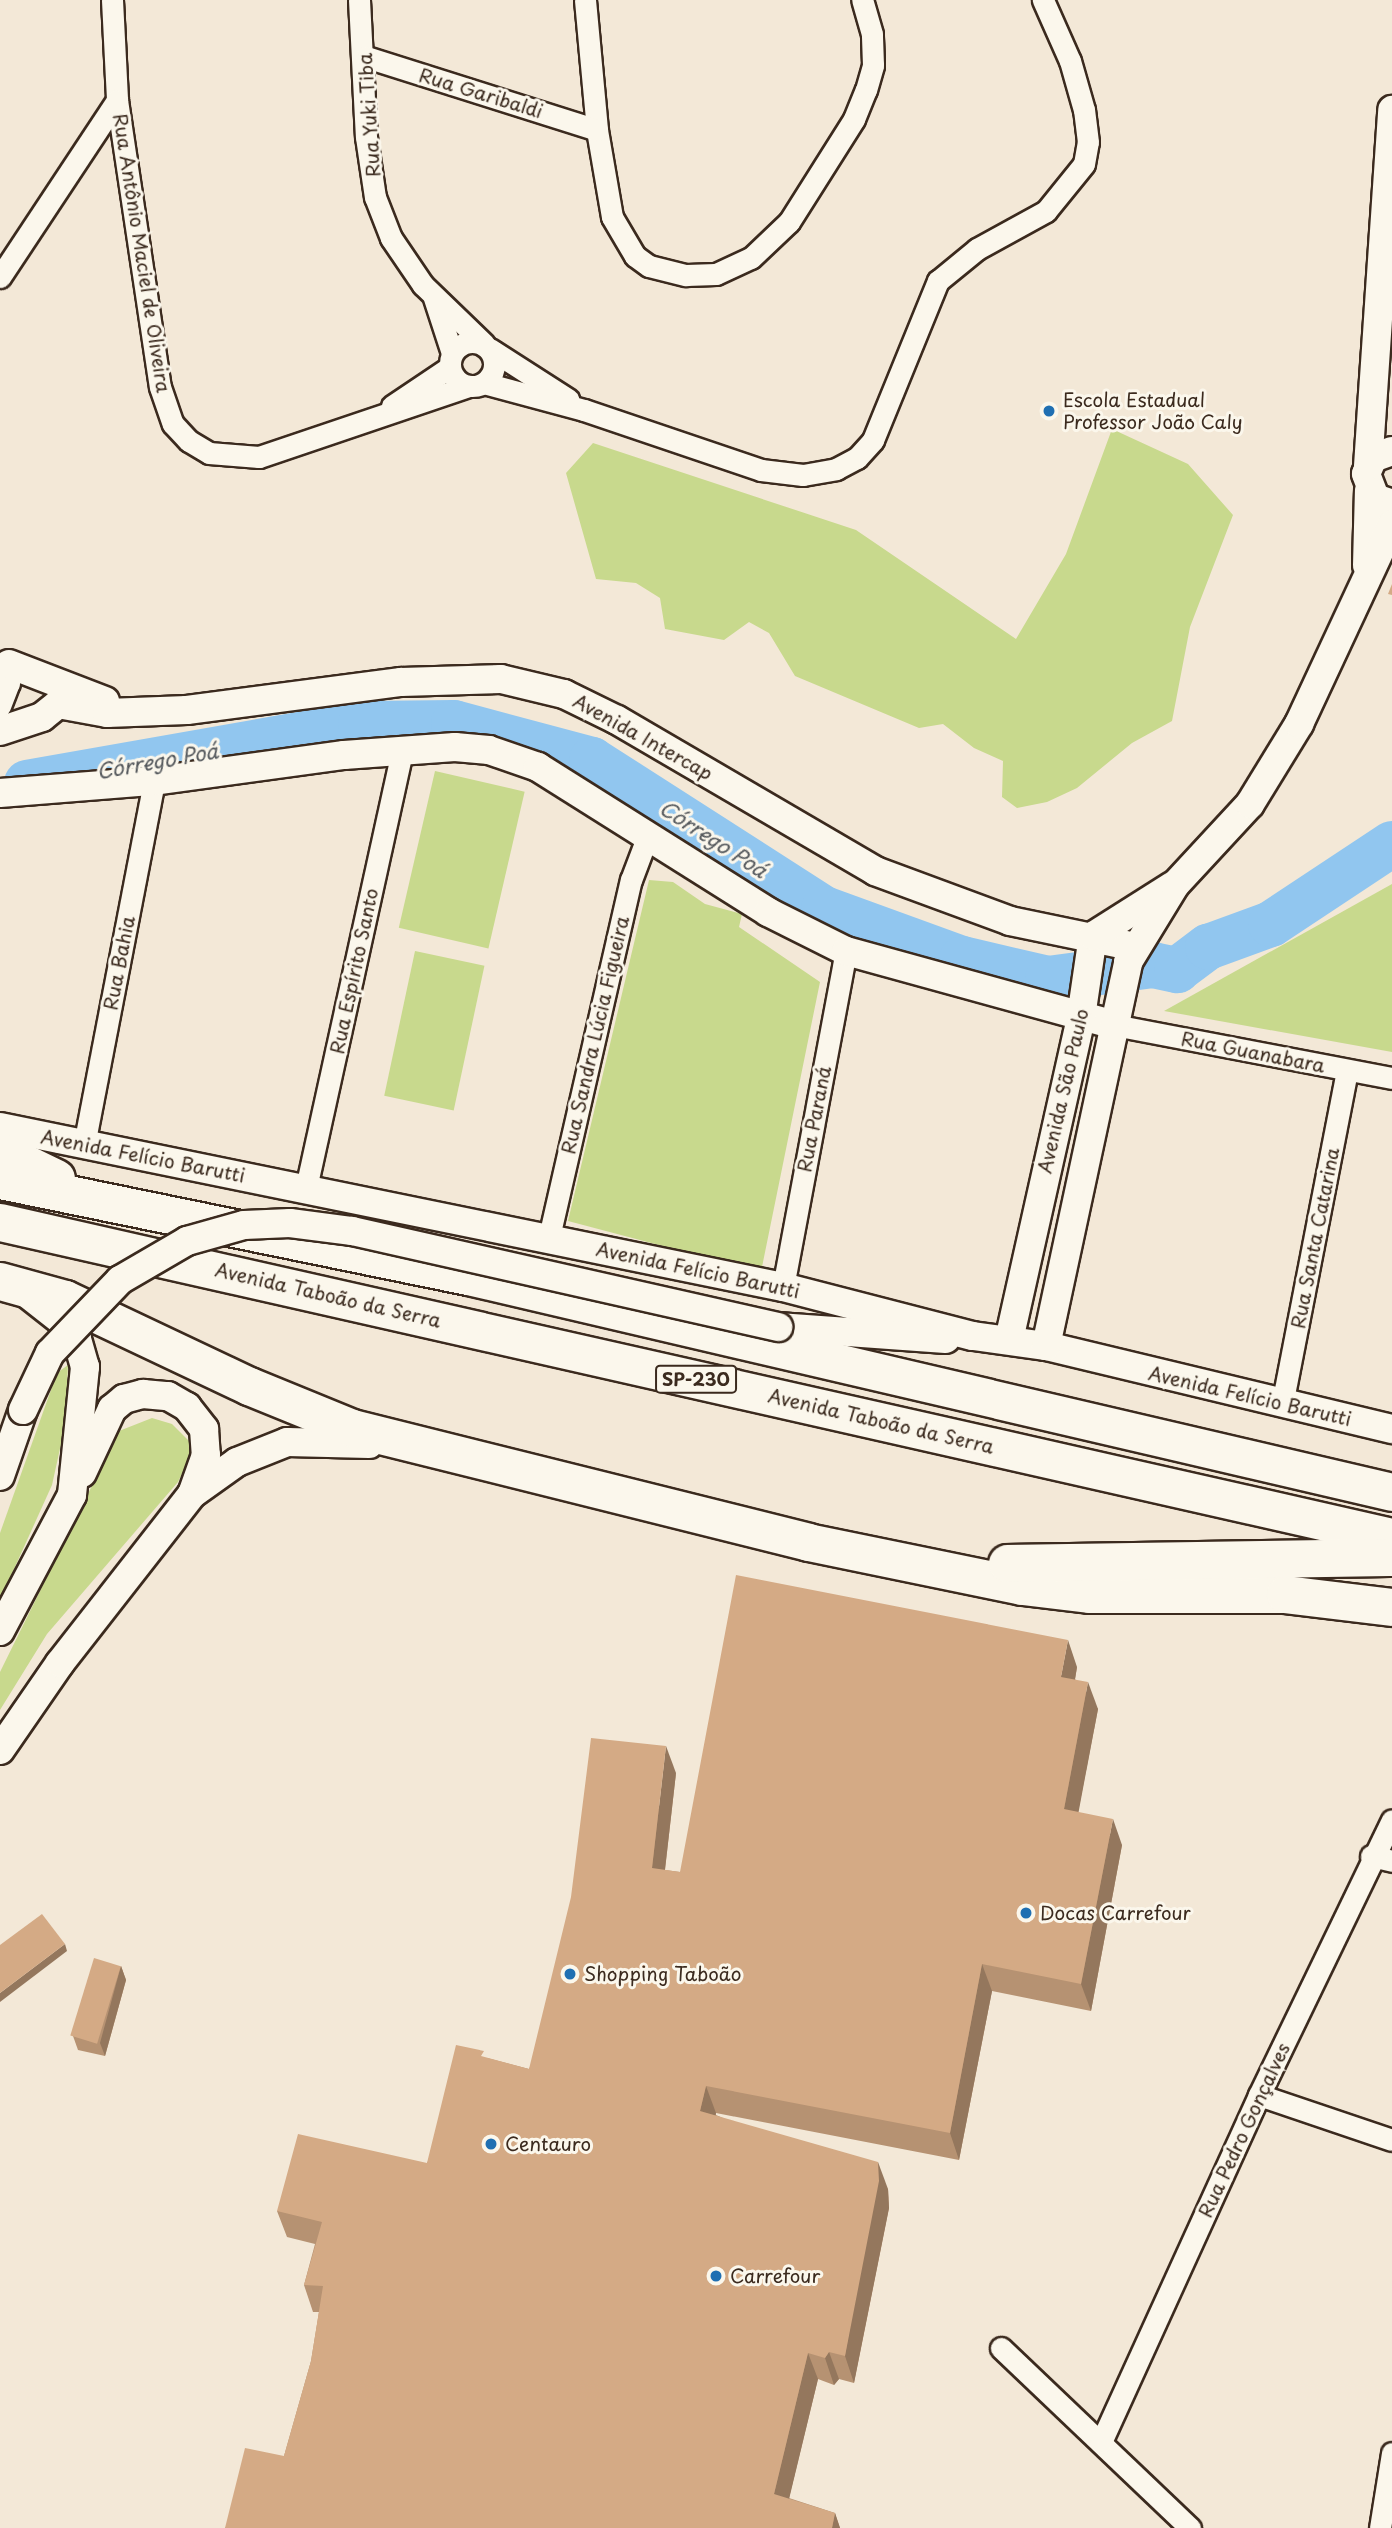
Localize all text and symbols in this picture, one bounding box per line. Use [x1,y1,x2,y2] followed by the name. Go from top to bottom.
[353,51,385,179] street label: Rua Yuki Tiba
[417,63,545,123] street label: Rua Garibaldi
[108,110,176,396] street label: Rua Antônio Maciel de Oliveira
[1063,389,1244,433] place label: Escola Estadual Professor João Caly
[1041,403,1057,419] marker: Escola Estadual Professor João Caly
[569,689,717,785] street label: Avenida Intercap
[94,737,220,783] water label: Córrego Poá
[655,794,773,882] water label: Córrego Poá
[325,886,383,1056] street label: Rua Espírito Santo
[99,914,139,1012] street label: Rua Bahia
[557,914,633,1156] street label: Rua Sandra Lúcia Figueira
[1033,1007,1093,1175] street label: Avenida São Paulo
[1178,1027,1328,1077] street label: Rua Guanabara
[792,1064,836,1174] street label: Rua Paraná
[39,1125,247,1187] street label: Avenida Felício Barutti
[1286,1146,1344,1330] street label: Rua Santa Catarina
[594,1237,802,1303] street label: Avenida Felício Barutti
[213,1258,443,1332] street label: Avenida Taboão da Serra
[1146,1362,1354,1430] street label: Avenida Felício Barutti
[654,1364,738,1394] road number: SP-230
[766,1384,996,1458] street label: Avenida Taboão da Serra
[1040,1902,1192,1924] place label: Docas Carrefour
[1018,1905,1034,1921] marker: Docas Carrefour
[584,1963,741,1985] place label: Shopping Taboão
[562,1966,578,1982] marker: Shopping Taboão
[1193,2038,1295,2222] street label: Rua Pedro Gonçalves
[505,2133,591,2155] place label: Centauro
[483,2136,499,2152] marker: Centauro
[730,2265,820,2287] place label: Carrefour
[708,2268,724,2284] marker: Carrefour

